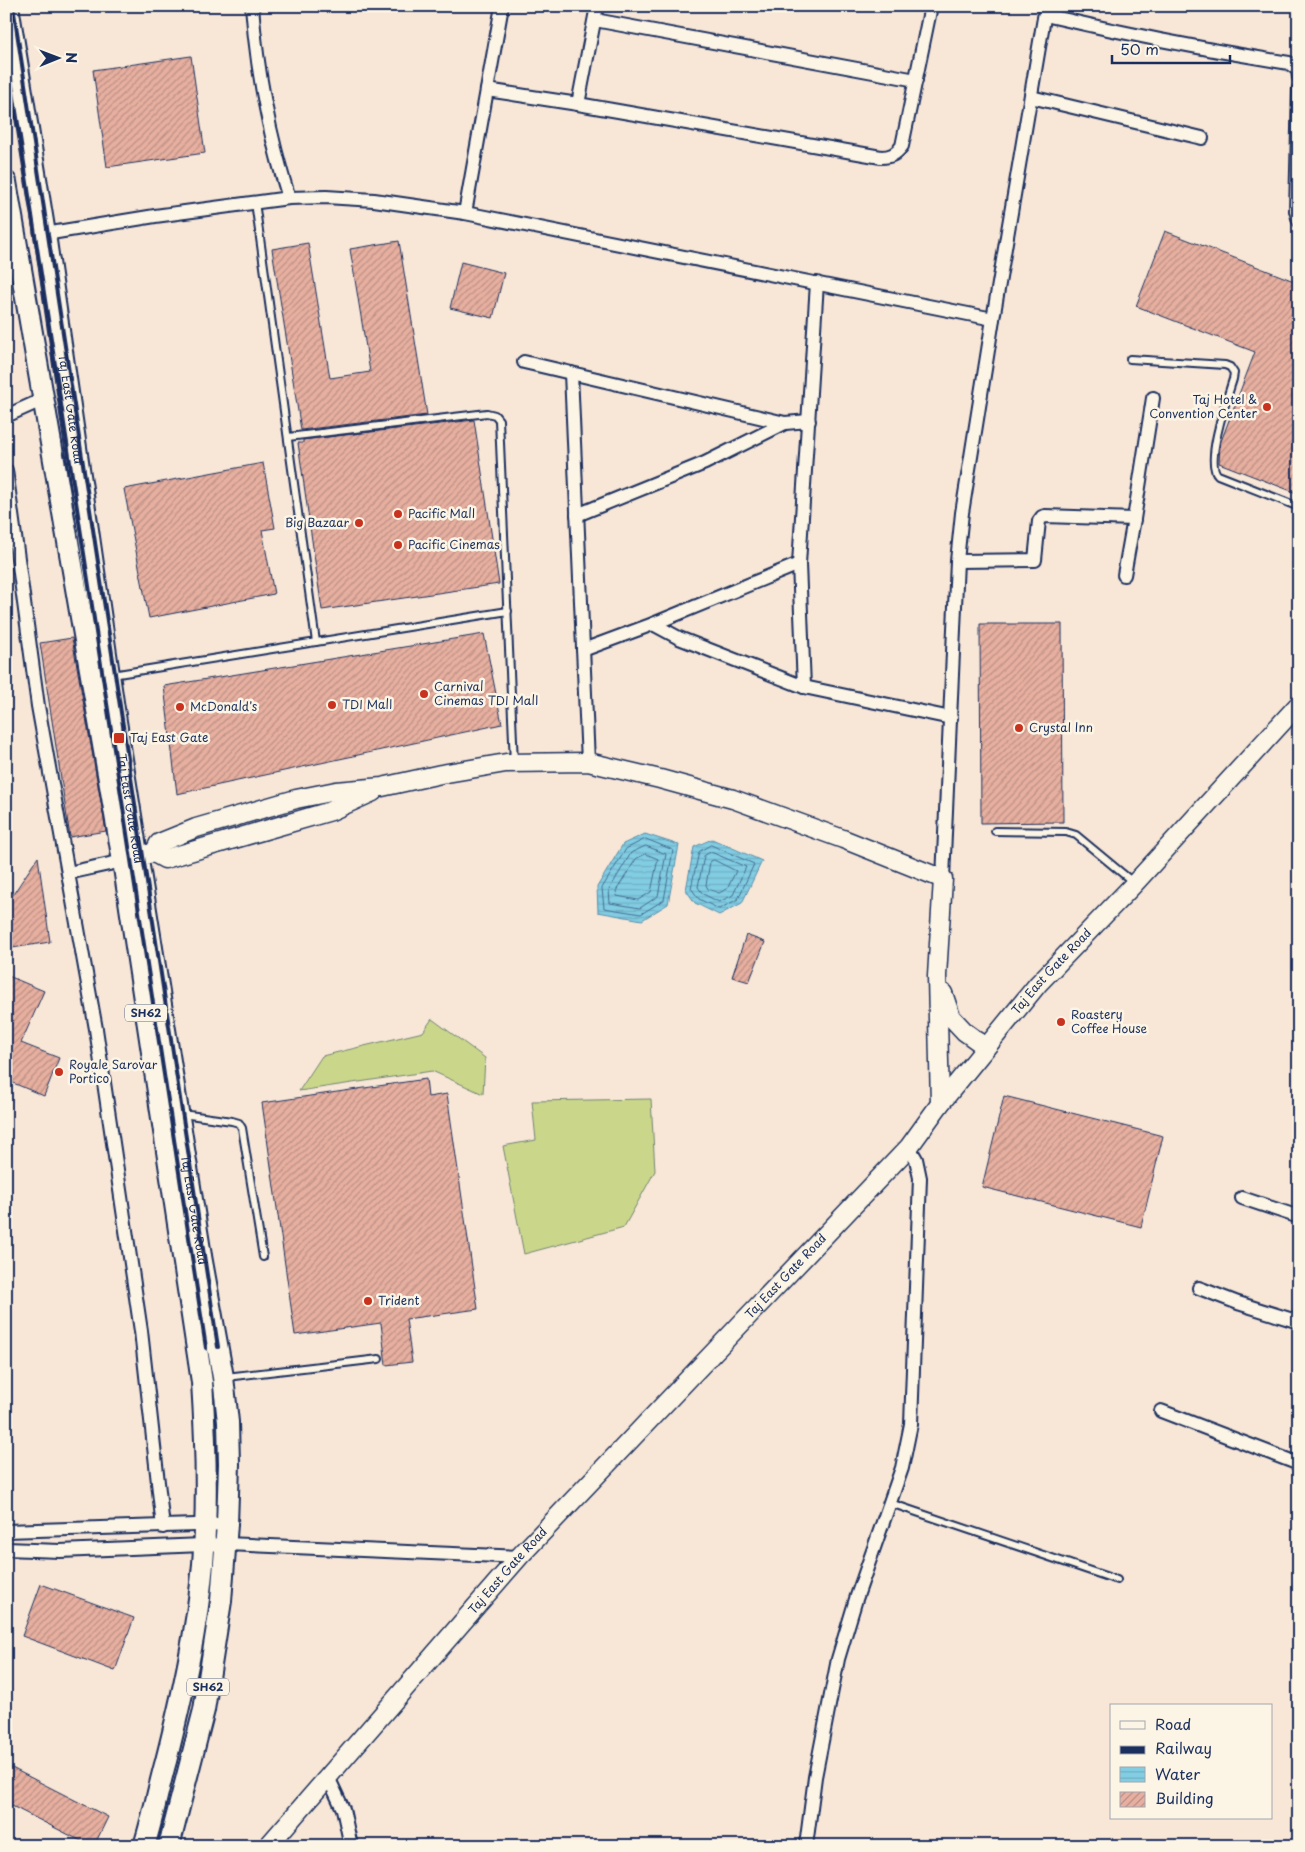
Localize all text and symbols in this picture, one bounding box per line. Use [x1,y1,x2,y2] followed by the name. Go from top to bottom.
[32,32,82,82] north arrow
[1112,32,1230,64] scale bar
[1120,37,1159,60] text: 50 m
[61,52,82,63] text: N
[55,353,88,465] street label: Taj East Gate Road
[1149,390,1257,422] place label: Taj Hotel & Convention Center
[1261,401,1273,413] marker: Taj Hotel & Convention Center
[408,504,475,522] place label: Pacific Mall
[392,508,404,520] marker: Pacific Mall
[285,513,350,531] place label: Big Bazaar
[353,517,365,529] marker: Big Bazaar
[408,535,500,553] place label: Pacific Cinemas
[392,539,404,551] marker: Pacific Cinemas
[434,677,538,709] place label: Carnival Cinemas TDI Mall
[418,688,430,700] marker: Carnival Cinemas TDI Mall
[342,695,392,713] place label: TDI Mall
[190,697,258,715] place label: McDonald's
[326,699,338,711] marker: TDI Mall
[174,701,186,713] marker: McDonald's
[1029,718,1093,736] place label: Crystal Inn
[1013,722,1025,734] marker: Crystal Inn
[130,728,208,746] place label: Taj East Gate
[112,731,126,745] marker: Taj East Gate
[113,752,148,865] street label: Taj East Gate Road
[1007,924,1095,1018] street label: Taj East Gate Road
[125,1004,167,1021] road number: SH62
[1071,1005,1148,1037] place label: Roastery Coffee House
[1055,1016,1067,1028] marker: Roastery Coffee House
[69,1055,158,1087] place label: Royale Sarovar Portico
[53,1066,65,1078] marker: Royale Sarovar Portico
[177,1153,212,1266] street label: Taj East Gate Road
[740,1229,830,1322] street label: Taj East Gate Road
[378,1291,419,1309] place label: Trident
[362,1295,374,1307] marker: Trident
[463,1523,551,1618] street label: Taj East Gate Road
[187,1678,229,1695] road number: SH62
[1110,1704,1272,1820] legend
[1155,1712,1191,1735] text: Road
[1155,1736,1212,1759] text: Railway
[1155,1762,1200,1785] text: Water
[1155,1786,1214,1809] text: Building

